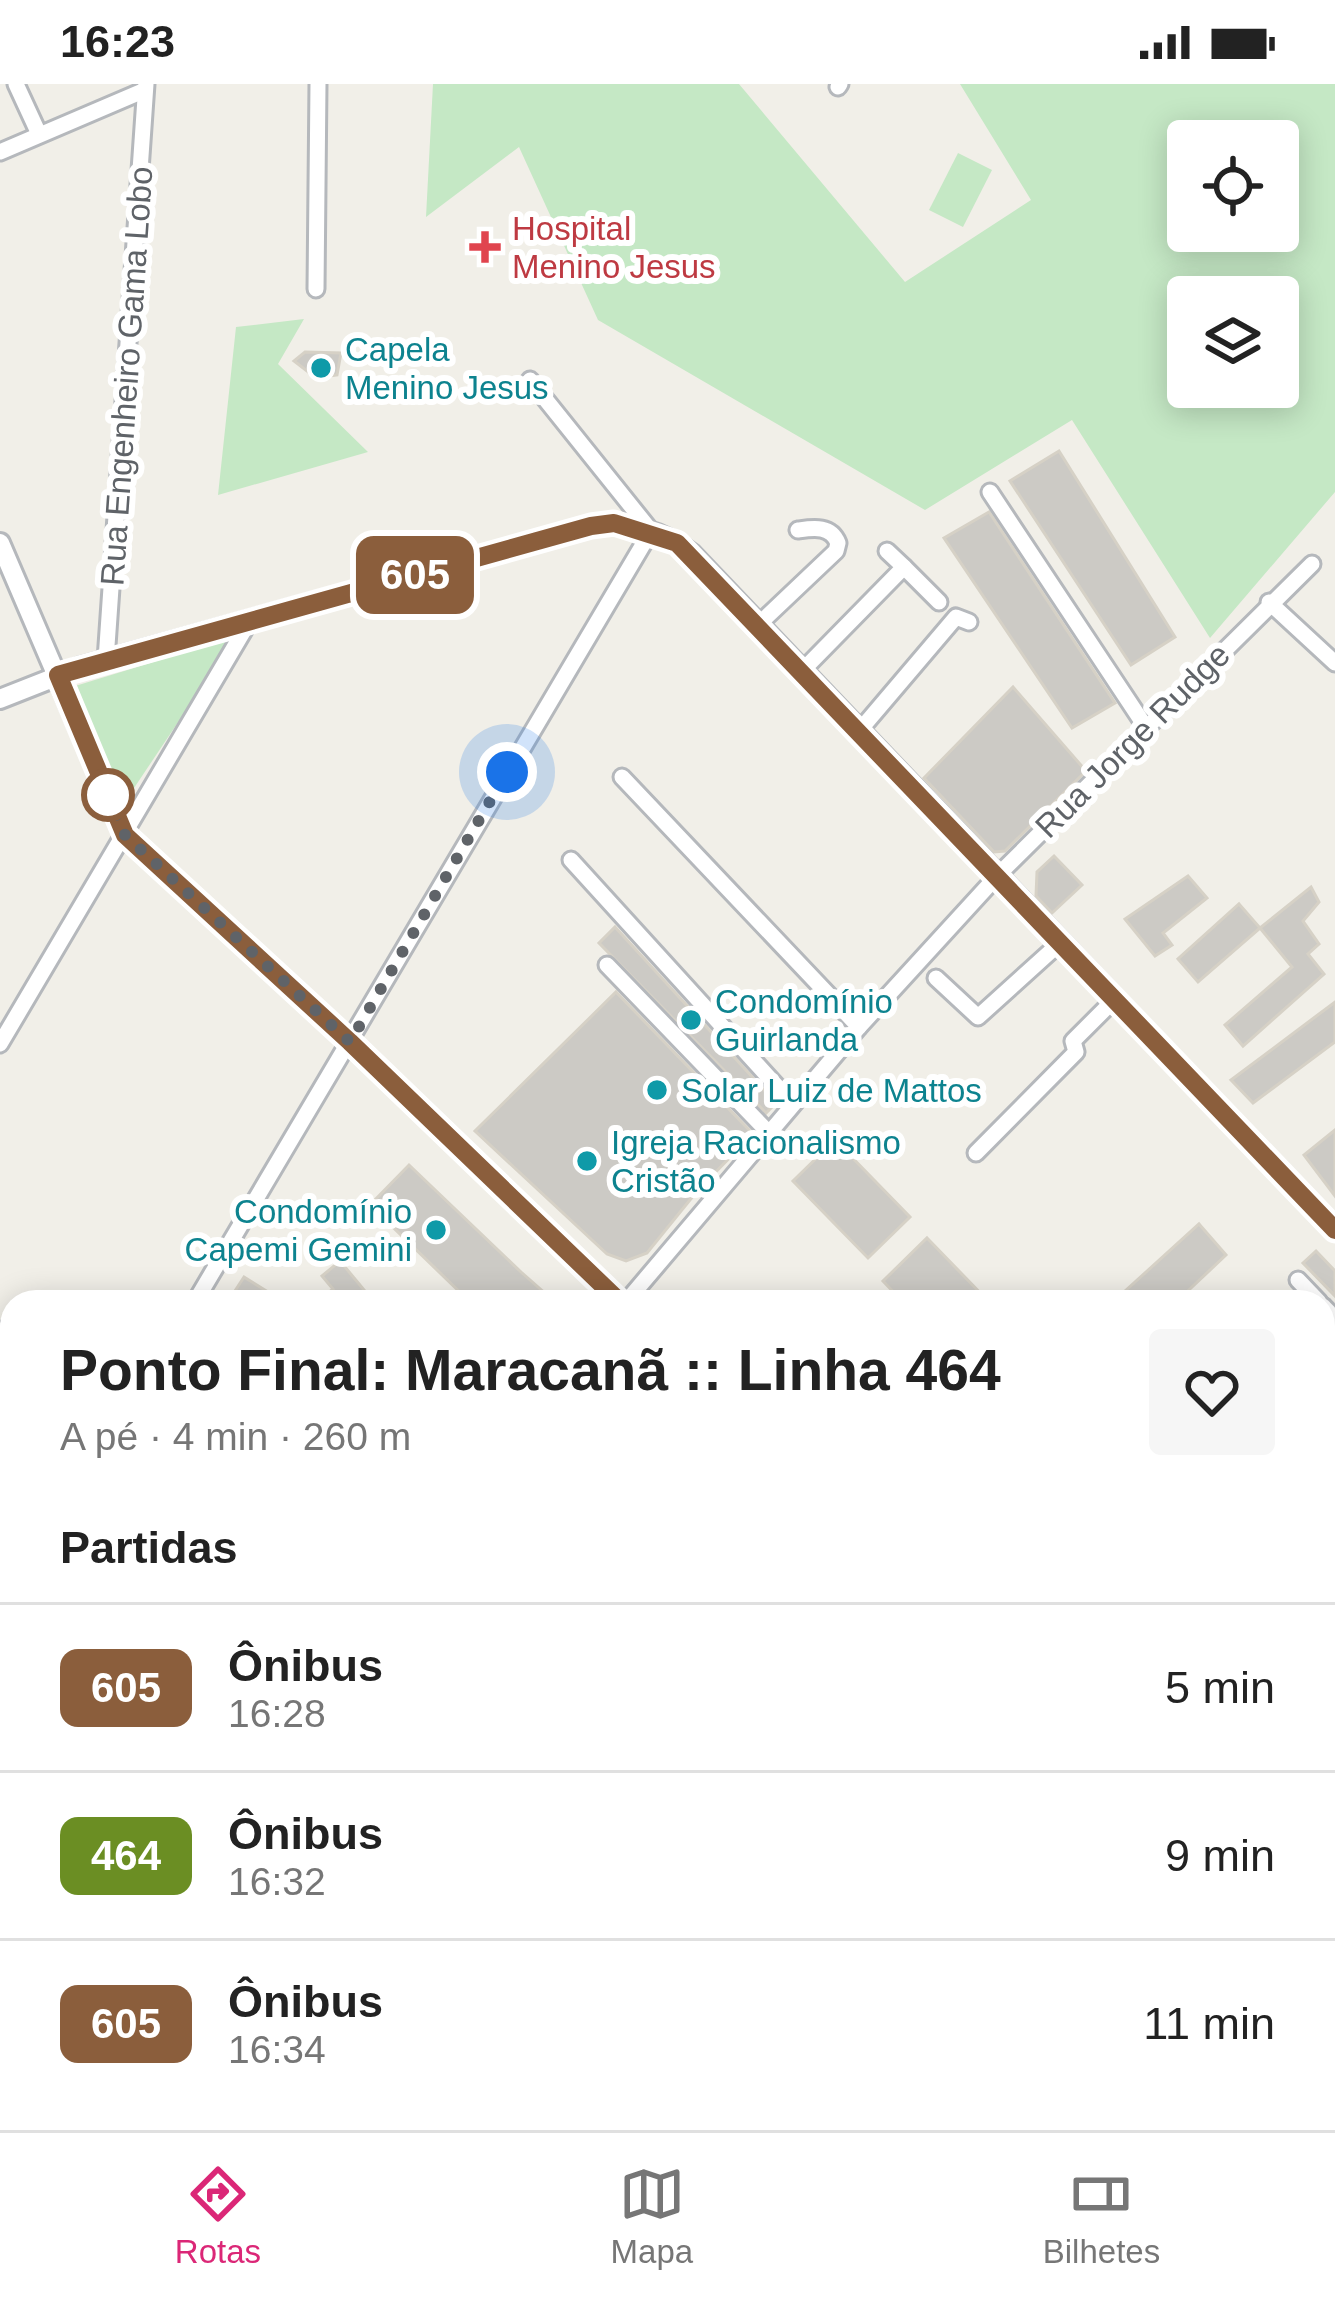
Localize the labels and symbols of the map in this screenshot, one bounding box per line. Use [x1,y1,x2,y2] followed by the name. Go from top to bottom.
[93,165,160,587] street label: Rua Engenheiro Gama Lobo
[512,210,716,285] place label: Hospital Menino Jesus
[469,231,501,263] marker: Hospital Menino Jesus
[345,331,549,406] place label: Capela Menino Jesus
[308,355,334,381] marker: Capela Menino Jesus
[346,536,484,614] line badge: 605
[1028,636,1237,845] street label: Rua Jorge Rudge
[477,742,537,802] your location
[83,770,133,820] unlabelled marker
[715,983,893,1058] place label: Condomínio Guirlanda
[678,1007,704,1033] marker: Condomínio Guirlanda
[681,1072,982,1109] place label: Solar Luiz de Mattos
[644,1077,670,1103] marker: Solar Luiz de Mattos
[611,1124,901,1199] place label: Igreja Racionalismo Cristão
[574,1148,600,1174] marker: Igreja Racionalismo Cristão
[185,1193,412,1268] place label: Condomínio Capemi Gemini
[423,1217,449,1243] marker: Condomínio Capemi Gemini

